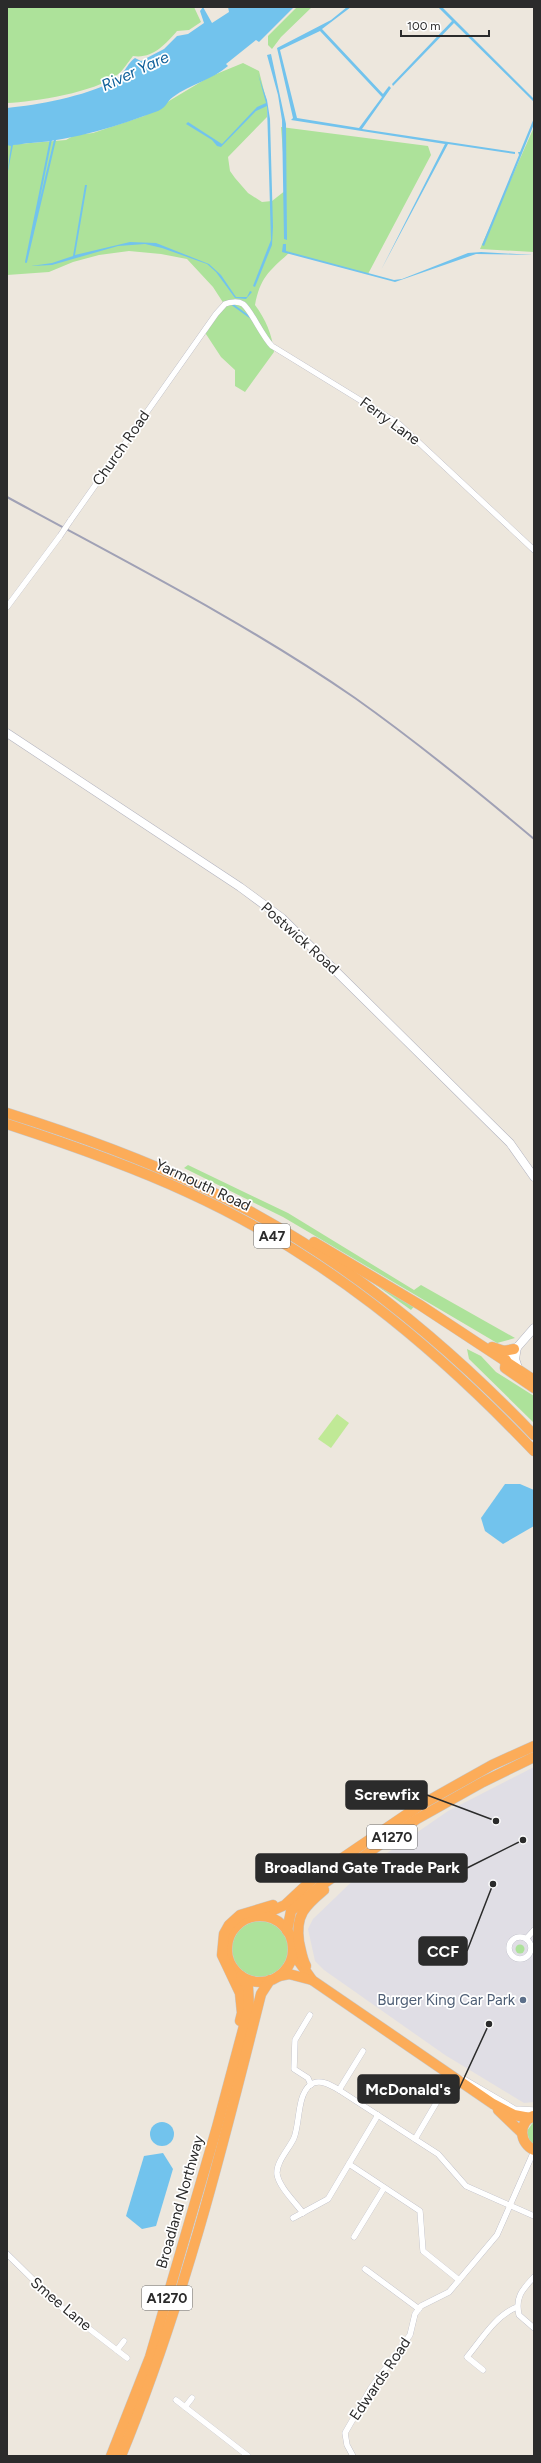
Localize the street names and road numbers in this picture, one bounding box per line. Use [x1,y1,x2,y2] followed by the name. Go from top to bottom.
[356,393,424,449] street label: Ferry Lane
[89,407,153,489] street label: Church Road
[257,898,343,978] street label: Postwick Road
[153,1155,253,1215] street label: Yarmouth Road
[254,1224,290,1248] road number: A47
[367,1825,417,1849] road number: A1270
[152,2133,208,2271] street label: Broadland Northway
[27,2273,95,2335] street label: Smee Lane
[142,2286,192,2310] road number: A1270
[346,2334,414,2424] street label: Edwards Road

